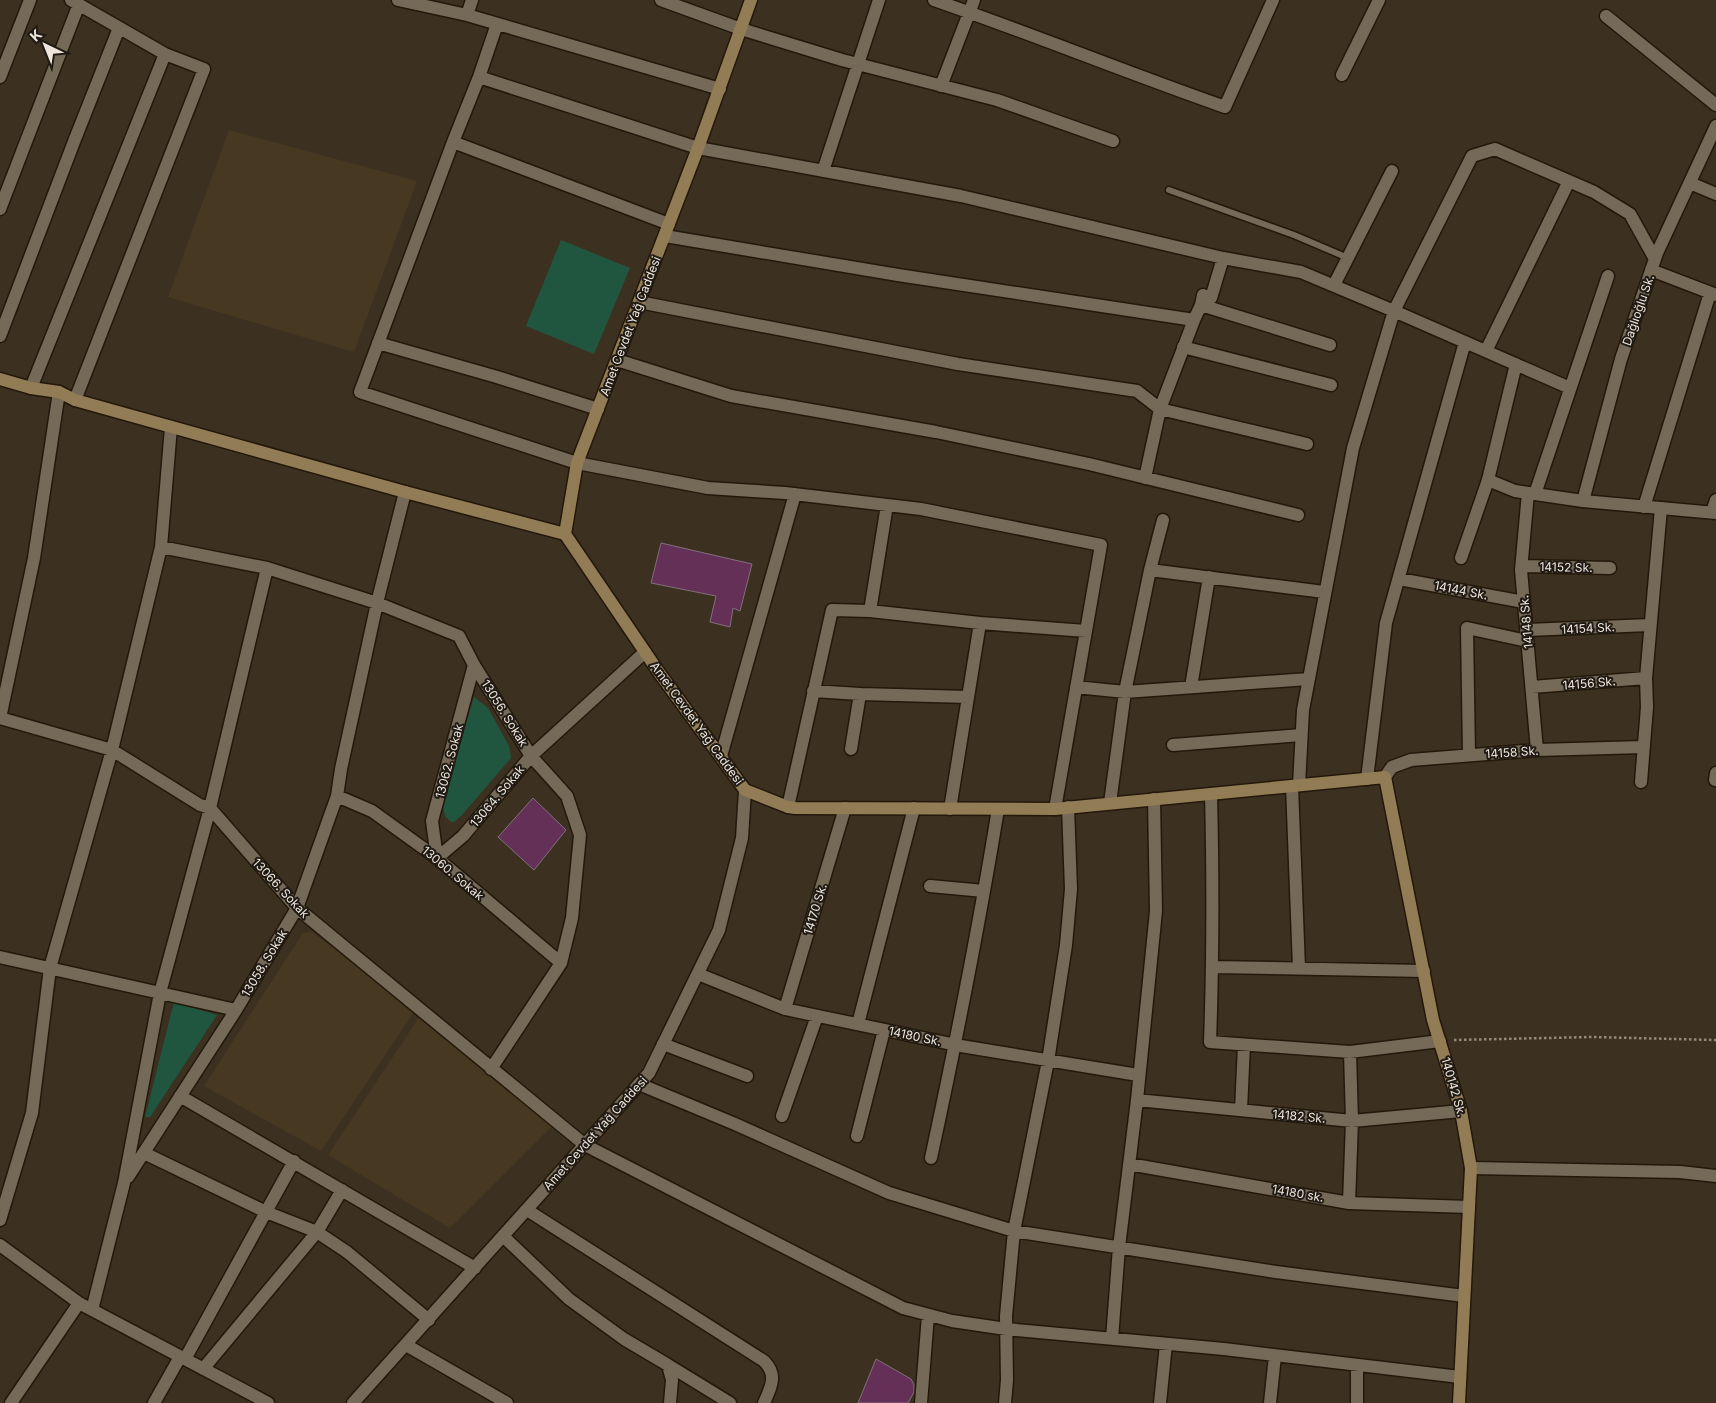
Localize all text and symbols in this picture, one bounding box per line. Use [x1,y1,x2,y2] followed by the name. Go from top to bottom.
[20,20,70,70] north arrow
[26,25,45,45] text: K
[596,254,664,398] street label: Amet Cevdet Yağ Caddesi
[1619,272,1657,348] street label: Dağlıoğlu Sk.
[1539,559,1593,575] street label: 14152 Sk.
[1433,577,1489,603] street label: 14144 Sk.
[1516,595,1536,649] street label: 14148 Sk.
[1561,619,1615,637] street label: 14154 Sk.
[647,659,747,787] street label: Amet Cevdet Yağ Caddesi
[1562,673,1616,693] street label: 14156 Sk.
[479,677,532,749] street label: 13056. Sokak
[432,722,466,800] street label: 13062. Sokak
[1485,743,1539,761] street label: 14158 Sk.
[467,762,528,830] street label: 13064. Sokak
[419,843,487,904] street label: 13060. Sokak
[250,855,313,921] street label: 13066. Sokak
[800,882,830,936] street label: 14170 Sk.
[238,926,290,999] street label: 13058. Sokak
[887,1023,943,1049] street label: 14180 Sk.
[1438,1055,1470,1119] street label: 140142 Sk.
[540,1073,650,1193] street label: Amet Cevdet Yağ Caddesi
[1272,1106,1326,1126] street label: 14182 Sk.
[1271,1181,1325,1205] street label: 14180 sk.

